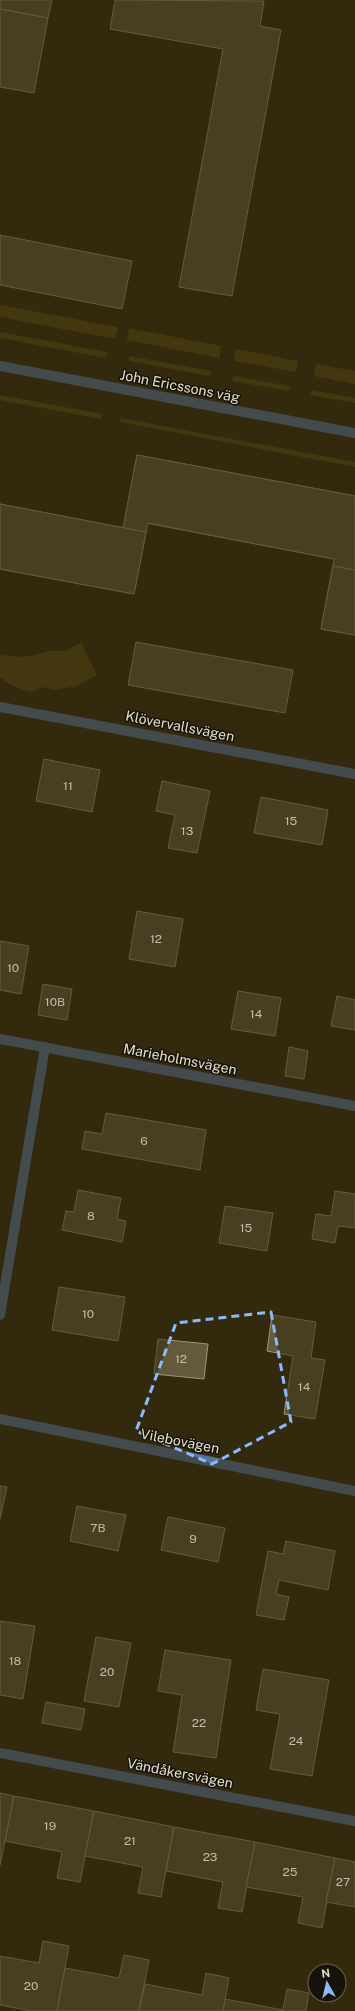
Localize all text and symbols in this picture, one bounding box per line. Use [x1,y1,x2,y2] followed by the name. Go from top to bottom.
[119,367,242,406] street label: John Ericssons väg
[124,708,236,744] street label: Klövervallsvägen
[63,779,73,793] house number: 11
[285,814,298,828] house number: 15
[181,824,193,838] house number: 13
[150,932,162,946] house number: 12
[7,961,19,975] house number: 10
[45,995,65,1009] house number: 10B
[250,1007,263,1021] house number: 14
[122,1040,238,1078] street label: Marieholmsvägen
[140,1134,148,1148] house number: 6
[87,1209,95,1223] house number: 8
[240,1221,253,1235] house number: 15
[82,1307,94,1321] house number: 10
[175,1352,187,1366] house number: 12
[298,1380,311,1394] house number: 14
[139,1426,221,1456] street label: Vilebovägen
[90,1521,106,1535] house number: 7B
[189,1532,197,1546] house number: 9
[9,1654,22,1668] house number: 18
[100,1665,114,1679] house number: 20
[192,1716,206,1730] house number: 22
[289,1734,304,1748] house number: 24
[126,1755,234,1791] street label: Vändåkersvägen
[44,1819,56,1833] house number: 19
[124,1834,136,1848] house number: 21
[203,1850,217,1864] house number: 23
[283,1865,298,1879] house number: 25
[336,1875,350,1889] house number: 27
[307,1963,347,2003] north arrow
[321,1967,331,1980] text: N
[24,1979,38,1993] house number: 20

